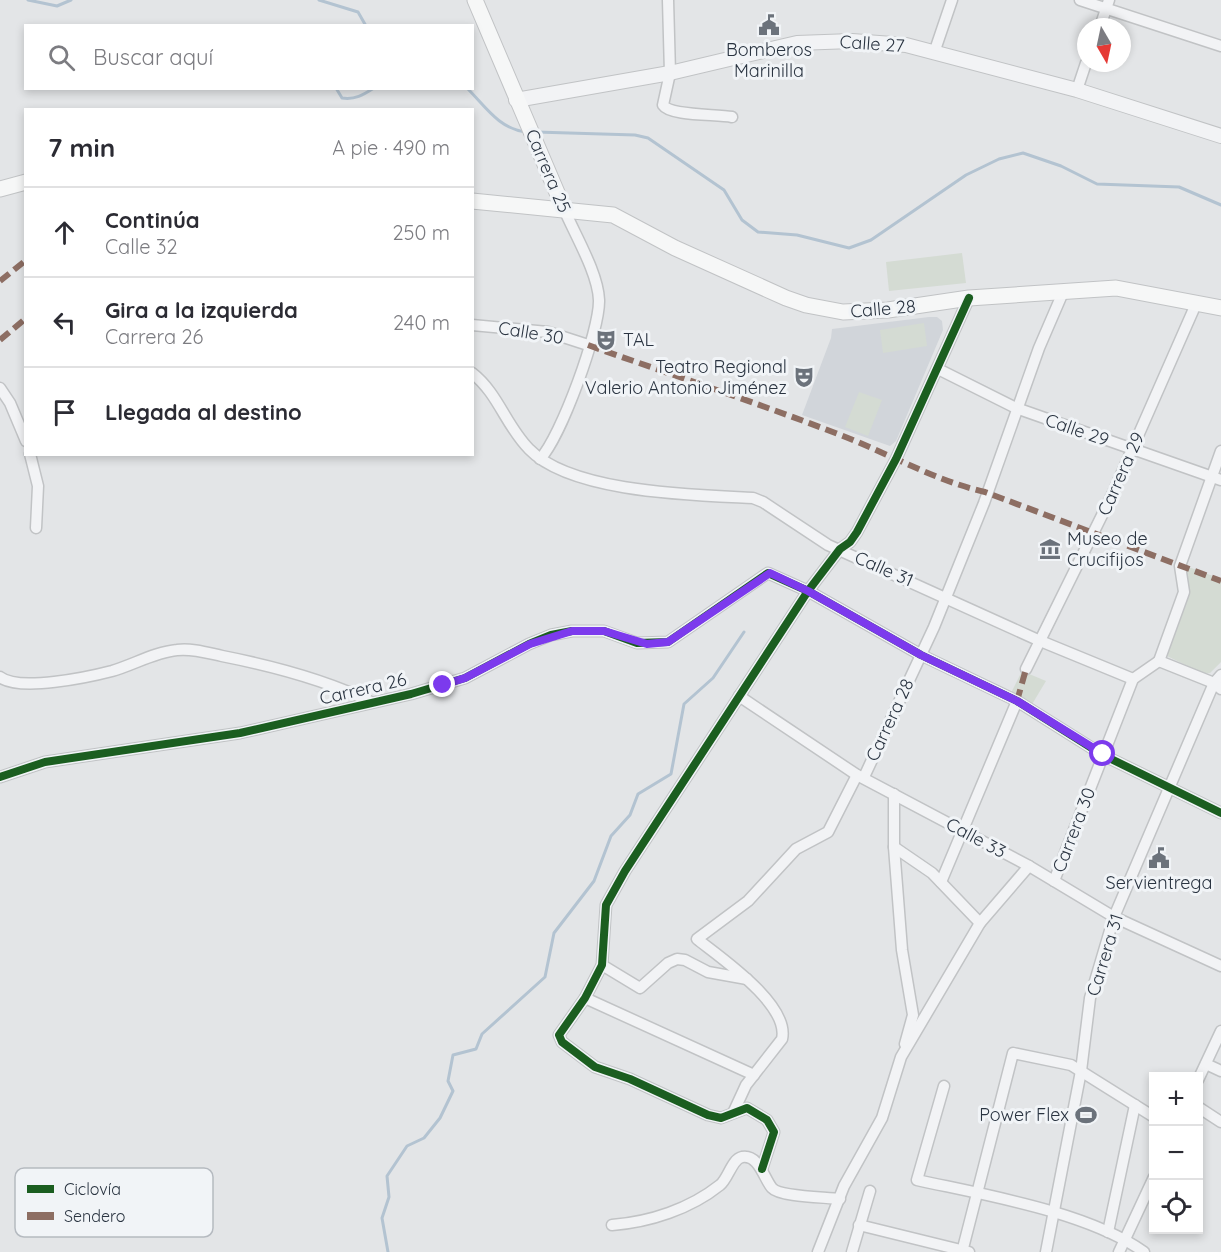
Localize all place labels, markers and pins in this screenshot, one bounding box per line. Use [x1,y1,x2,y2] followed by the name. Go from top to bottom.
[757,13,781,37] public building icon: Bomberos Marinilla
[726,38,812,82] place label: Bomberos Marinilla
[594,328,618,352] theatre icon: TAL
[623,328,655,351] place label: TAL
[585,355,787,399] place label: Teatro Regional Valerio Antonio Jiménez
[792,365,816,389] theatre icon: Teatro Regional Valerio Antonio Jiménez
[1067,527,1148,571] place label: Museo de Crucifijos
[1038,537,1062,561] museum icon: Museo de Crucifijos
[1147,846,1171,870] public building icon: Servientrega
[1106,871,1212,894] place label: Servientrega
[979,1103,1069,1126] place label: Power Flex
[1074,1103,1098,1127] sports icon: Power Flex

